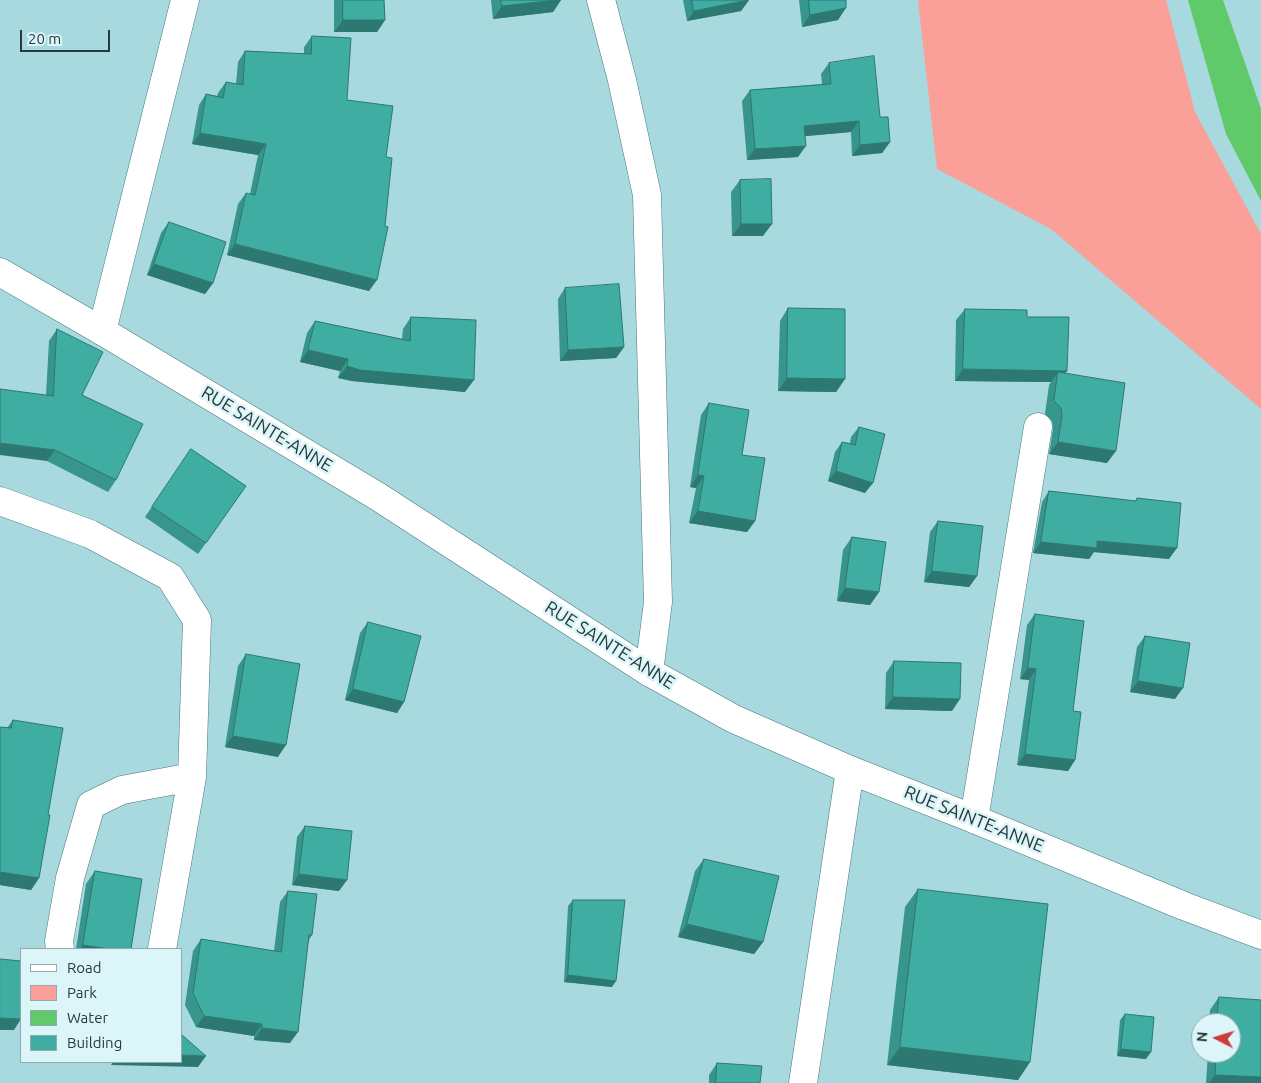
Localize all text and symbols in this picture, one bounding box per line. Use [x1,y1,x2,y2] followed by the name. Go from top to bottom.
[22,20,112,52] scale bar
[28,30,61,47] text: 20 m
[198,381,336,477] street label: RUE SAINTE-ANNE
[541,596,679,694] street label: RUE SAINTE-ANNE
[901,781,1047,857] street label: RUE SAINTE-ANNE
[20,948,182,1063] legend
[67,959,102,976] text: Road
[67,984,97,1001] text: Park
[67,1009,108,1026] text: Water
[1191,1013,1241,1063] north arrow
[1194,1031,1210,1043] text: N
[67,1034,122,1051] text: Building

